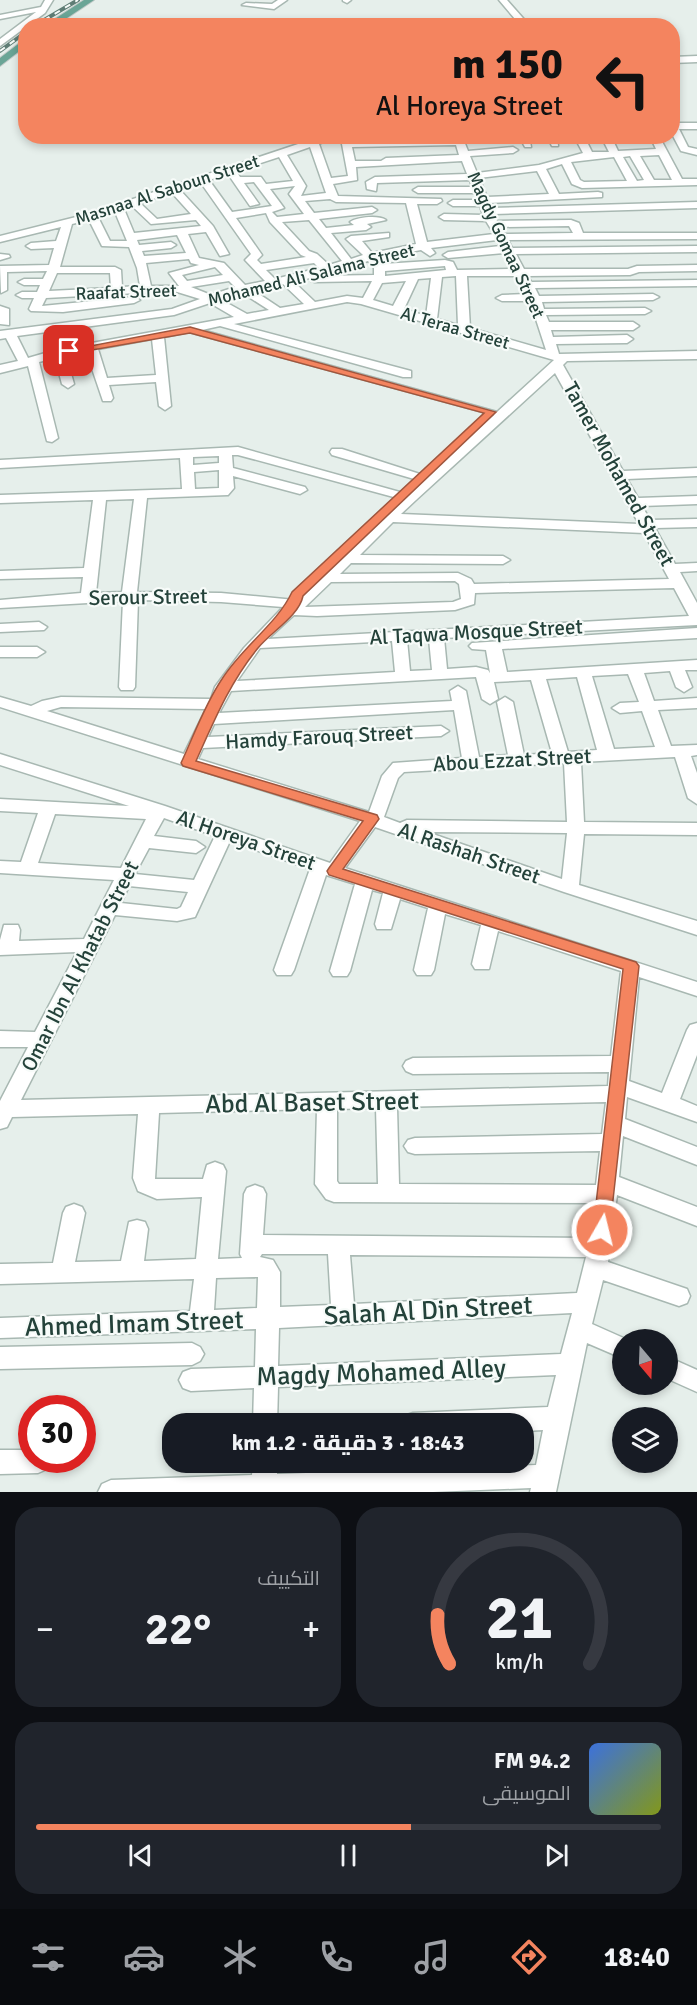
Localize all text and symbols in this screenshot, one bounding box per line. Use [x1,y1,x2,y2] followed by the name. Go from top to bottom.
[452,39,563,90] text: 150 m
[584,42,662,120] icon: left
[376,90,563,123] text: Al Horeya Street
[72,150,262,230] street label: Masnaa Al Saboun Street
[462,168,550,322] street label: Magdy Gomaa Street
[205,239,417,311] street label: Mohamed Ali Salama Street
[75,279,177,305] street label: Raafat Street
[398,302,512,354] street label: Al Teraa Street
[43,325,94,376] pin
[52,334,85,367] icon: arrive
[558,377,680,571] street label: Tamer Mohamed Street
[88,583,208,611] street label: Serour Street
[369,613,583,651] street label: Al Taqwa Mosque Street
[224,719,414,755] street label: Hamdy Farouq Street
[432,743,592,777] street label: Abou Ezzat Street
[173,804,319,876] street label: Al Horeya Street
[395,817,543,889] street label: Al Rashah Street
[16,856,144,1076] street label: Omar Ibn Al Khatab Street
[205,1085,419,1121] street label: Abd Al Baset Street
[570,1198,634,1262] position arrow
[323,1290,533,1332] street label: Salah Al Din Street
[24,1304,244,1344] street label: Ahmed Imam Street
[612,1329,678,1395] north arrow
[612,1329,678,1473] map controls
[256,1353,506,1393] street label: Magdy Mohamed Alley
[18,1395,96,1473] speed limit sign: 30
[612,1407,678,1473] button: layers
[232,1429,464,1456] text: 18:43 · 3 دقيقة · 1.2 km
[257,1566,320,1591] text: التكييف
[485,1579,553,1656] text: 21
[145,1602,211,1657] text: 22°
[36,1609,54,1650] text: −
[302,1609,320,1650] text: +
[495,1649,543,1675] text: km/h
[494,1747,571,1774] text: 94.2 FM
[482,1781,571,1806] text: الموسيقى
[124,1839,157,1872] icon: previous
[332,1839,365,1872] icon: pause
[540,1839,573,1872] icon: next
[27,1936,69,1978] icon: filters
[123,1936,165,1978] icon: car
[219,1936,261,1978] icon: climate
[315,1936,357,1978] icon: phone
[411,1936,453,1978] icon: music
[508,1936,550,1978] icon: directions
[604,1941,670,1974] text: 18:40

